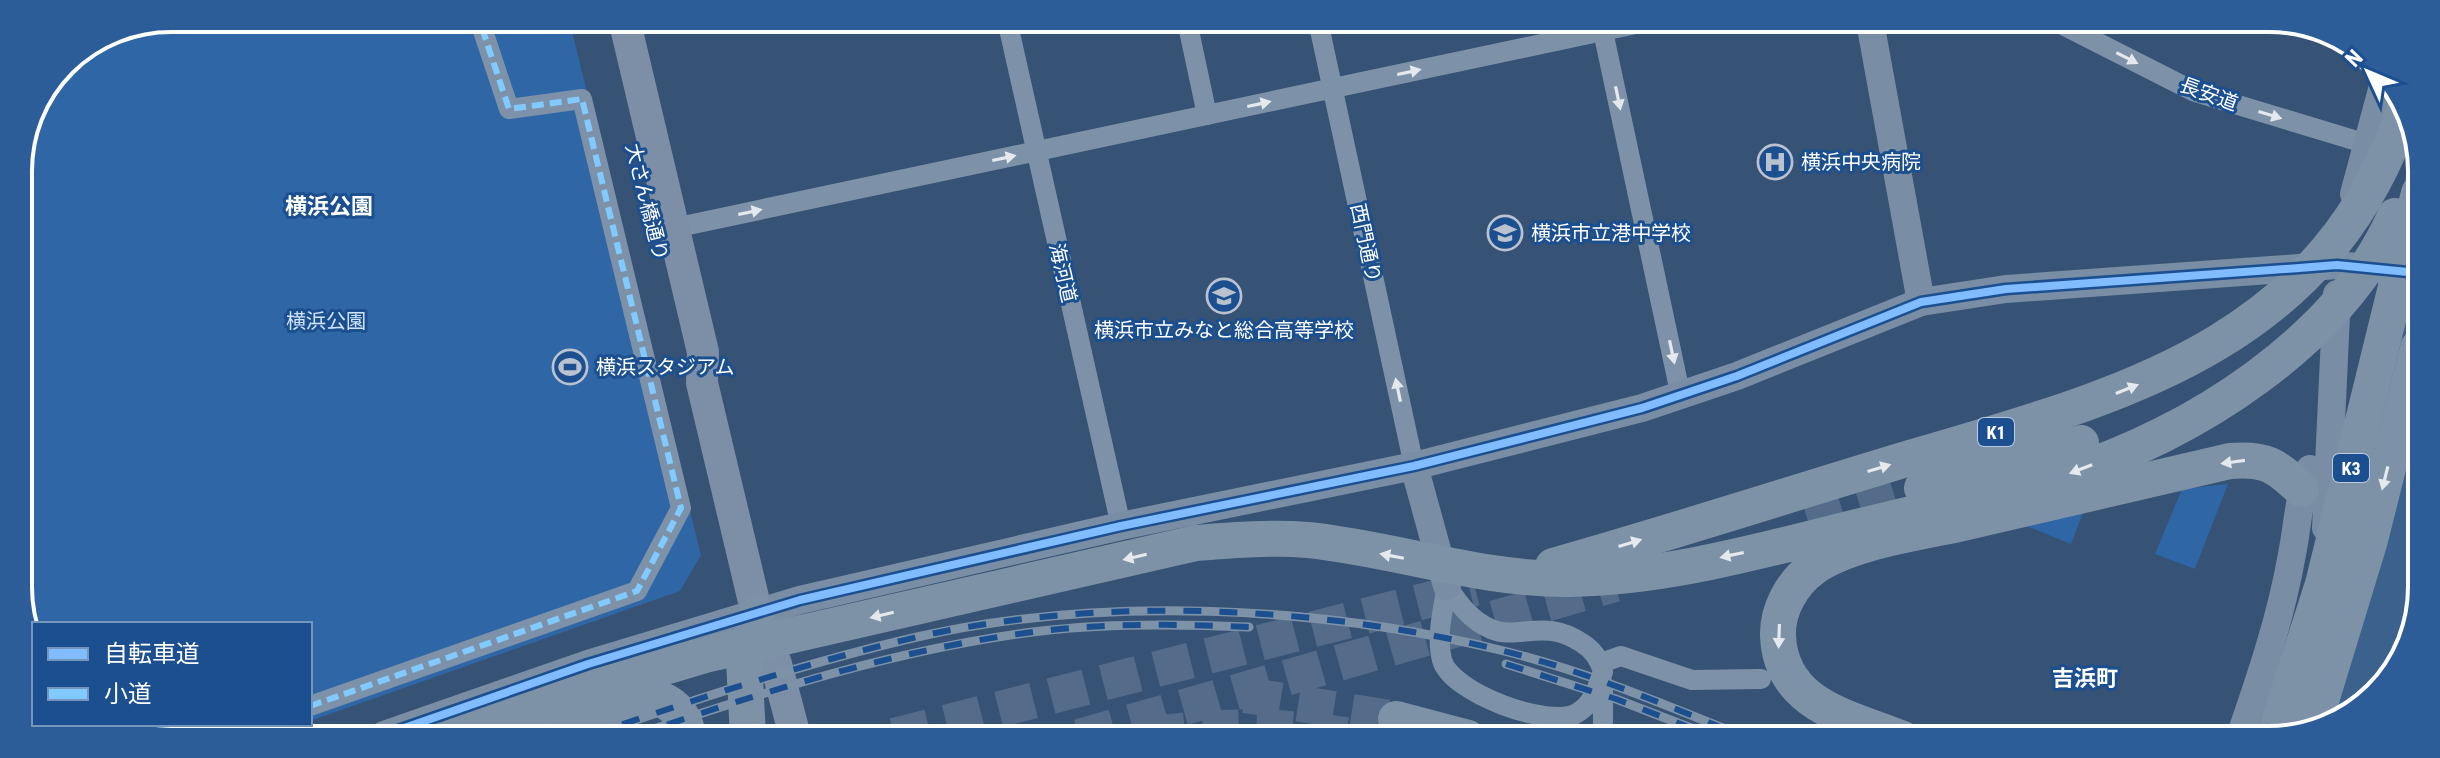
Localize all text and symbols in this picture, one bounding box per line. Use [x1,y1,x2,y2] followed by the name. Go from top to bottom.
[2328,32,2408,112] north arrow
[2340,45,2368,72] text: N
[2116,51,2139,64] one-way arrow
[1397,66,1422,78] one-way arrow
[2177,72,2241,116] street label: 長安道
[1612,86,1624,111] one-way arrow
[1247,97,1272,110] one-way arrow
[2258,109,2282,122] one-way arrow
[621,141,673,263] street label: 大さん橋通り
[1756,143,1794,181] hospital icon: 横浜中央病院
[1801,150,1921,174] place label: 横浜中央病院
[992,151,1017,164] one-way arrow
[285,194,373,219] district label: 横浜公園
[1346,201,1386,285] street label: 西門通り
[738,205,763,218] one-way arrow
[1486,214,1524,252] school or university icon: 横浜市立港中学校
[1531,221,1691,245] place label: 横浜市立港中学校
[1045,241,1081,305] street label: 海河道
[1205,277,1243,315] school or university icon: 横浜市立みなと総合高等学校
[286,309,366,333] park label: 横浜公園
[1094,318,1354,342] place label: 横浜市立みなと総合高等学校
[1666,340,1679,365] one-way arrow
[551,348,589,386] sports icon: 横浜スタジアム
[596,355,735,379] place label: 横浜スタジアム
[1391,377,1403,402] one-way arrow
[2115,382,2139,395] one-way arrow
[1978,418,2014,446] road number: K1
[2333,454,2369,482] road number: K3
[2220,455,2245,468] one-way arrow
[1867,461,1891,473] one-way arrow
[2069,463,2093,476] one-way arrow
[2378,466,2390,491] one-way arrow
[1619,536,1643,549] one-way arrow
[1379,549,1404,562] one-way arrow
[1720,549,1745,562] one-way arrow
[1123,551,1148,564] one-way arrow
[869,610,894,622] one-way arrow
[32,622,312,726] legend
[1773,624,1786,649] one-way arrow
[104,640,200,668] text: 自転車道
[2052,666,2118,691] district label: 吉浜町
[104,680,152,708] text: 小道

